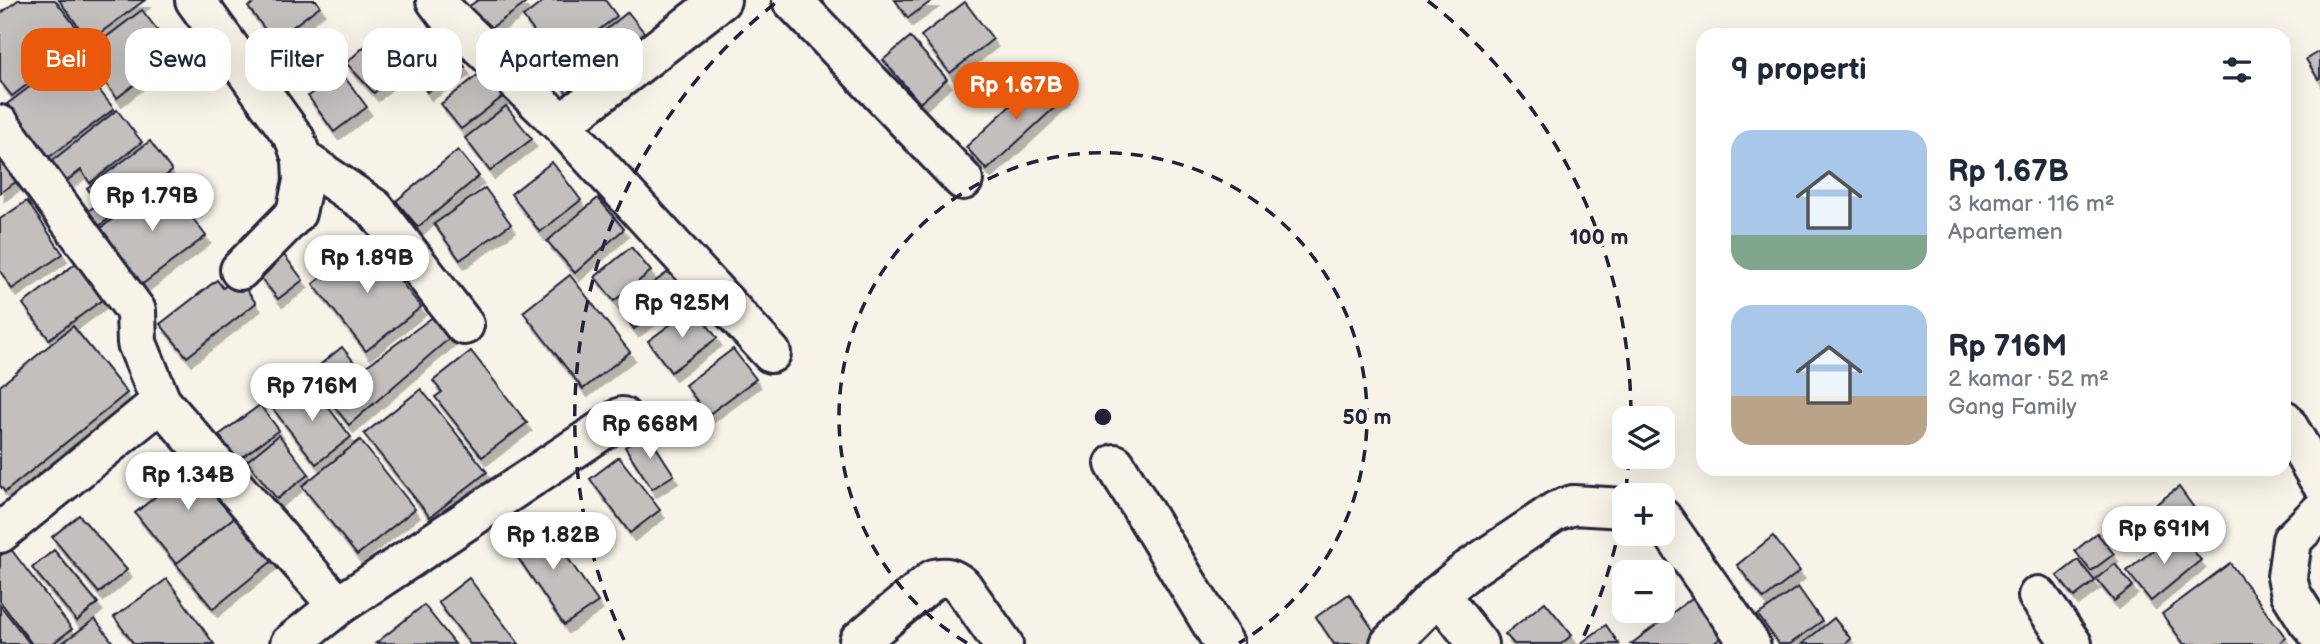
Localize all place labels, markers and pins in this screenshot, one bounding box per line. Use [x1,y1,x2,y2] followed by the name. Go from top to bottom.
[944,62,1088,122] pin: Rp 1.67B
[80,174,224,233] pin: Rp 1.79B
[295,236,439,295] pin: Rp 1.89B
[617,280,747,340] pin: Rp 925M
[247,364,377,423] pin: Rp 716M
[585,402,715,461] pin: Rp 668M
[1091,405,1115,429] centre of rings
[116,452,260,512] pin: Rp 1.34B
[2099,506,2229,566] pin: Rp 691M
[481,512,625,572] pin: Rp 1.82B

